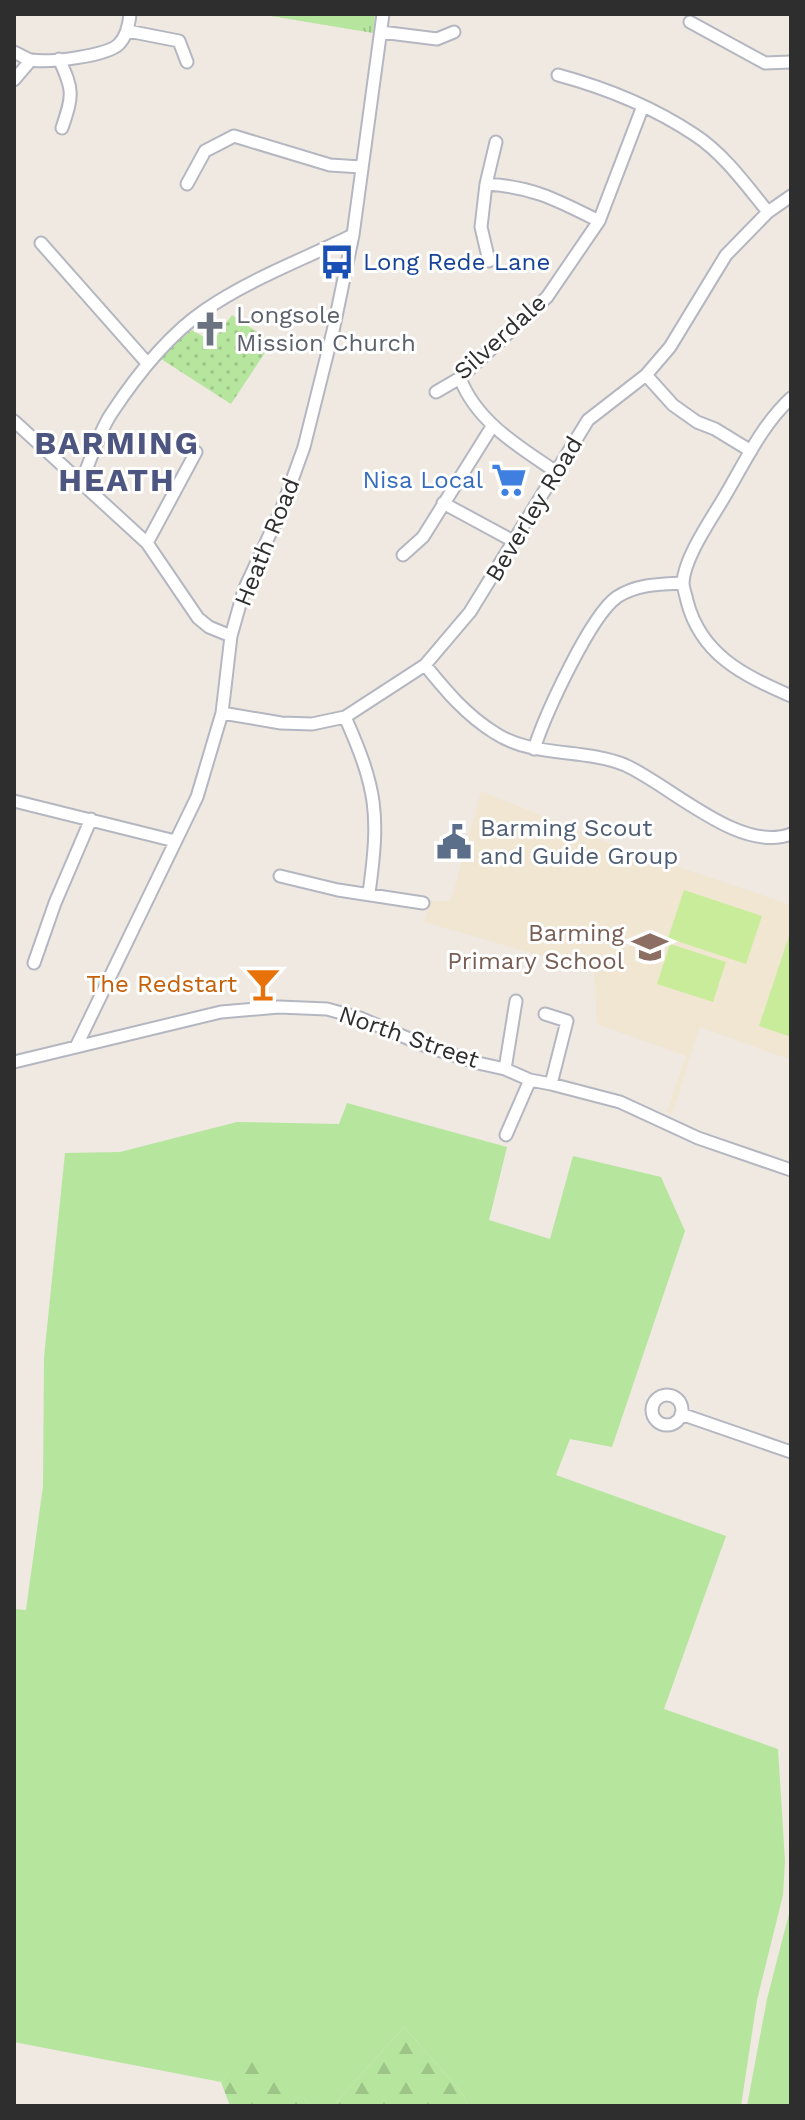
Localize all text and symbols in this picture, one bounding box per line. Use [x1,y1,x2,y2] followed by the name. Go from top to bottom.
[318,243,356,281] bus stop icon: Long Rede Lane
[363,248,550,276] place label: Long Rede Lane
[448,288,552,386] street label: Silverdale
[236,301,416,357] place label: Longsole Mission Church
[191,310,229,348] church icon: Longsole Mission Church
[34,424,200,499] district label: BARMING HEATH
[480,431,588,587] street label: Beverley Road
[490,461,528,499] supermarket icon: Nisa Local
[362,466,484,494] place label: Nisa Local
[229,474,305,610] street label: Heath Road
[480,814,678,870] place label: Barming Scout and Guide Group
[435,823,473,861] public building icon: Barming Scout and Guide Group
[447,919,625,975] place label: Barming Primary School
[631,928,669,966] school or university icon: Barming Primary School
[244,965,282,1003] bar icon: The Redstart
[86,970,237,998] place label: The Redstart
[335,1000,483,1074] street label: North Street

